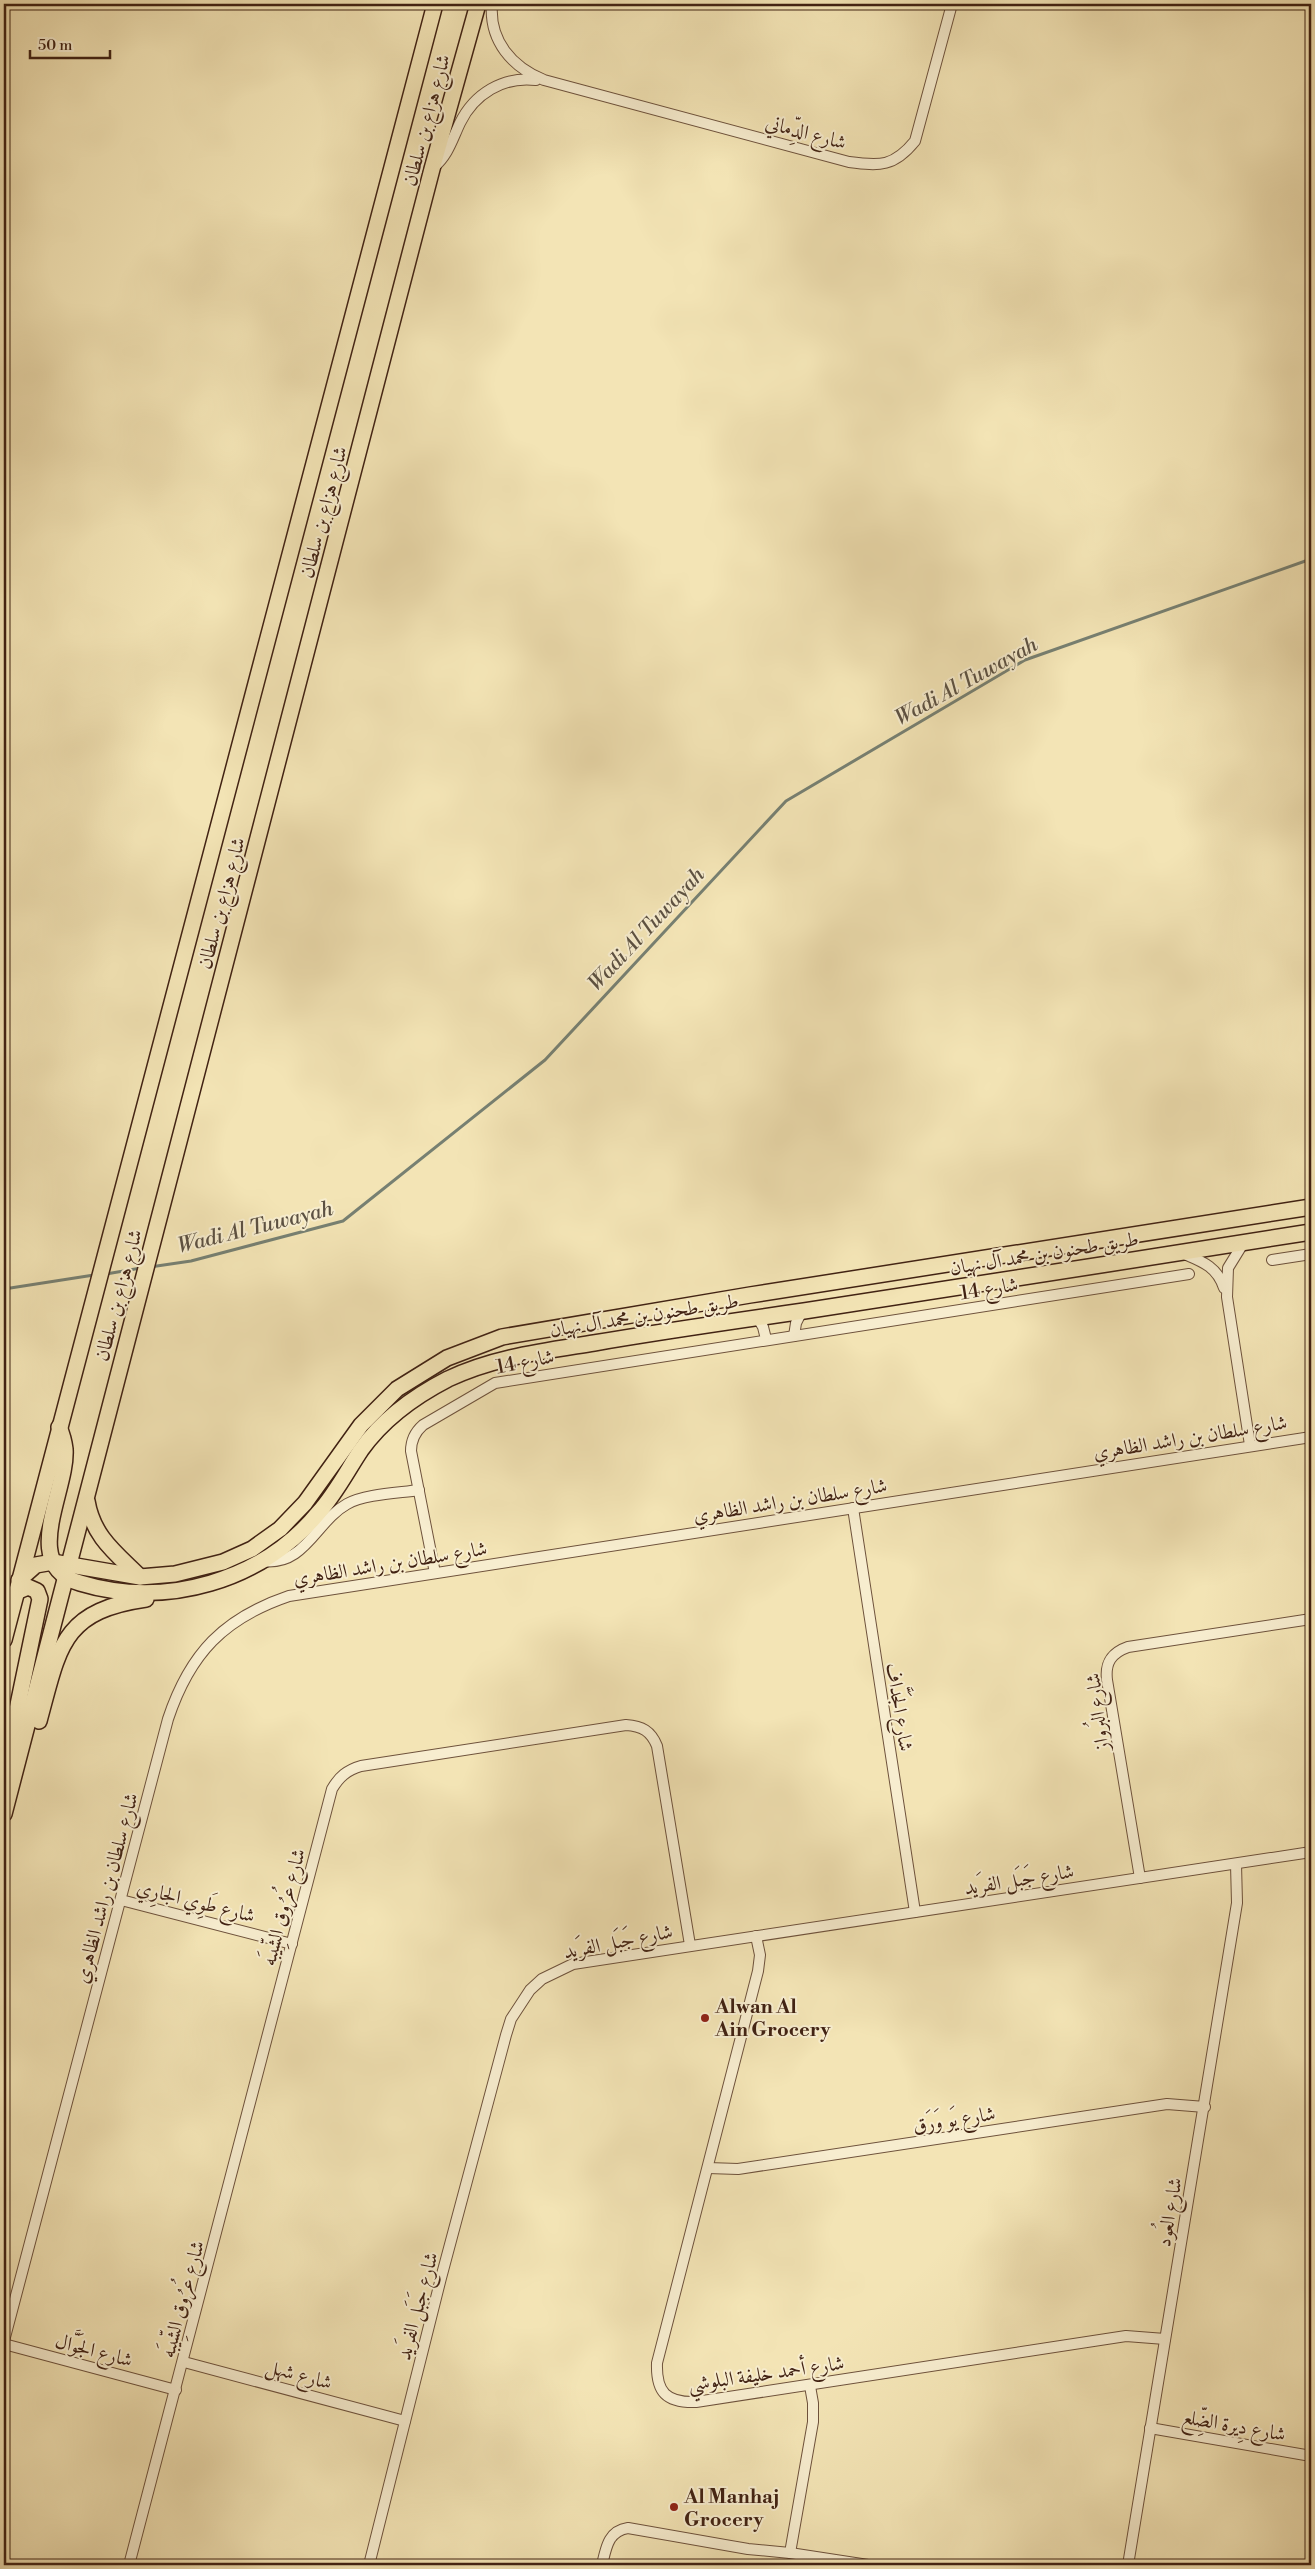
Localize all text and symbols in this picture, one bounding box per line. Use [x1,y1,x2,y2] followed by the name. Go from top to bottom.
[30,28,110,60] scale bar
[38,36,72,55] text: 50 m
[398,52,461,190] street label: شارع هزاع بن سلطان
[761,108,850,160] street label: شارع الدِّماني
[295,444,358,582] street label: شارع هزاع بن سلطان
[891,632,1043,732] water label: Wadi Al Tuwayah
[193,835,256,973] street label: شارع هزاع بن سلطان
[583,862,711,997] water label: Wadi Al Tuwayah
[175,1196,336,1260] water label: Wadi Al Tuwayah
[948,1226,1140,1282] street label: طريق طحنون بن محمد آل نهيان
[90,1227,153,1365] street label: شارع هزاع بن سلطان
[958,1273,1021,1310] street label: شارع 14
[548,1288,740,1344] street label: طريق طحنون بن محمد آل نهيان
[494,1345,557,1384] street label: شارع 14
[1091,1411,1290,1470] street label: شارع سلطان بن راشد الظاهري
[691,1474,890,1533] street label: شارع سلطان بن راشد الظاهري
[291,1537,490,1596] street label: شارع سلطان بن راشد الظاهري
[875,1660,924,1754] street label: شارع الجَدَّاف
[1076,1671,1120,1755] street label: شارع البُرواز
[70,1790,149,1987] street label: شارع سلطان بن راشد الظاهري
[252,1845,316,1970] street label: شارع عُرُوق الشِّيبَه
[962,1857,1077,1905] street label: شارع جَبَل الفرَيد
[133,1873,258,1933] street label: شارع طَوِي الجارِي
[561,1917,676,1969] street label: شارع جَبَل الفرَيد
[714,1995,832,2043] place label: Alwan Al Ain Grocery
[699,2012,711,2024] marker: Alwan Al Ain Grocery
[911,2099,998,2143] street label: شارع يَو وَرَق
[1147,2175,1193,2250] street label: شارع العُود
[151,2237,215,2362] street label: شارع عُرُوق الشِّيبَه
[389,2249,449,2364] street label: شارع جَبَل الفرَيد
[51,2323,137,2378] street label: شارع الجَوَّال
[686,2348,847,2403] street label: شارع أحمد خليفة البلوشي
[262,2355,335,2400] street label: شارع شهل
[1179,2402,1288,2452] street label: شارع دِيرة الضِّلع
[683,2485,779,2533] place label: Al Manhaj Grocery
[668,2501,680,2513] marker: Al Manhaj Grocery

